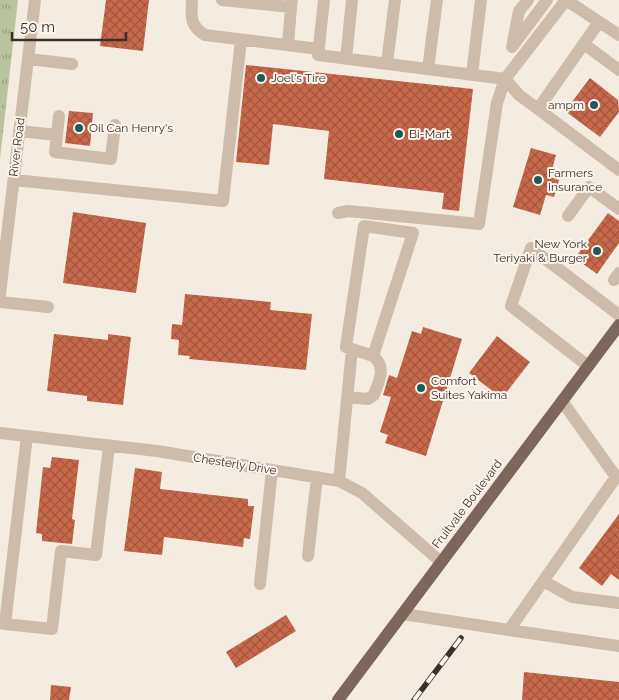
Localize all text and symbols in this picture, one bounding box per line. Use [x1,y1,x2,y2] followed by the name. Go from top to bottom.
[12,10,126,42] scale bar
[20,18,55,36] text: 50 m
[271,71,326,85] place label: Joel's Tire
[255,72,267,84] marker: Joel's Tire
[548,98,584,112] place label: ampm
[588,99,600,111] marker: ampm
[6,117,28,177] street label: River Road
[89,121,173,135] place label: Oil Can Henry's
[73,122,85,134] marker: Oil Can Henry's
[409,127,450,141] place label: Bi-Mart
[393,128,405,140] marker: Bi-Mart
[548,166,602,194] place label: Farmers Insurance
[532,174,544,186] marker: Farmers Insurance
[493,237,588,265] place label: New York Teriyaki & Burger
[591,245,603,257] marker: New York Teriyaki & Burger
[431,374,507,402] place label: Comfort Suites Yakima
[415,382,427,394] marker: Comfort Suites Yakima
[192,451,278,477] street label: Chesterly Drive
[429,457,505,551] street label: Fruitvale Boulevard

